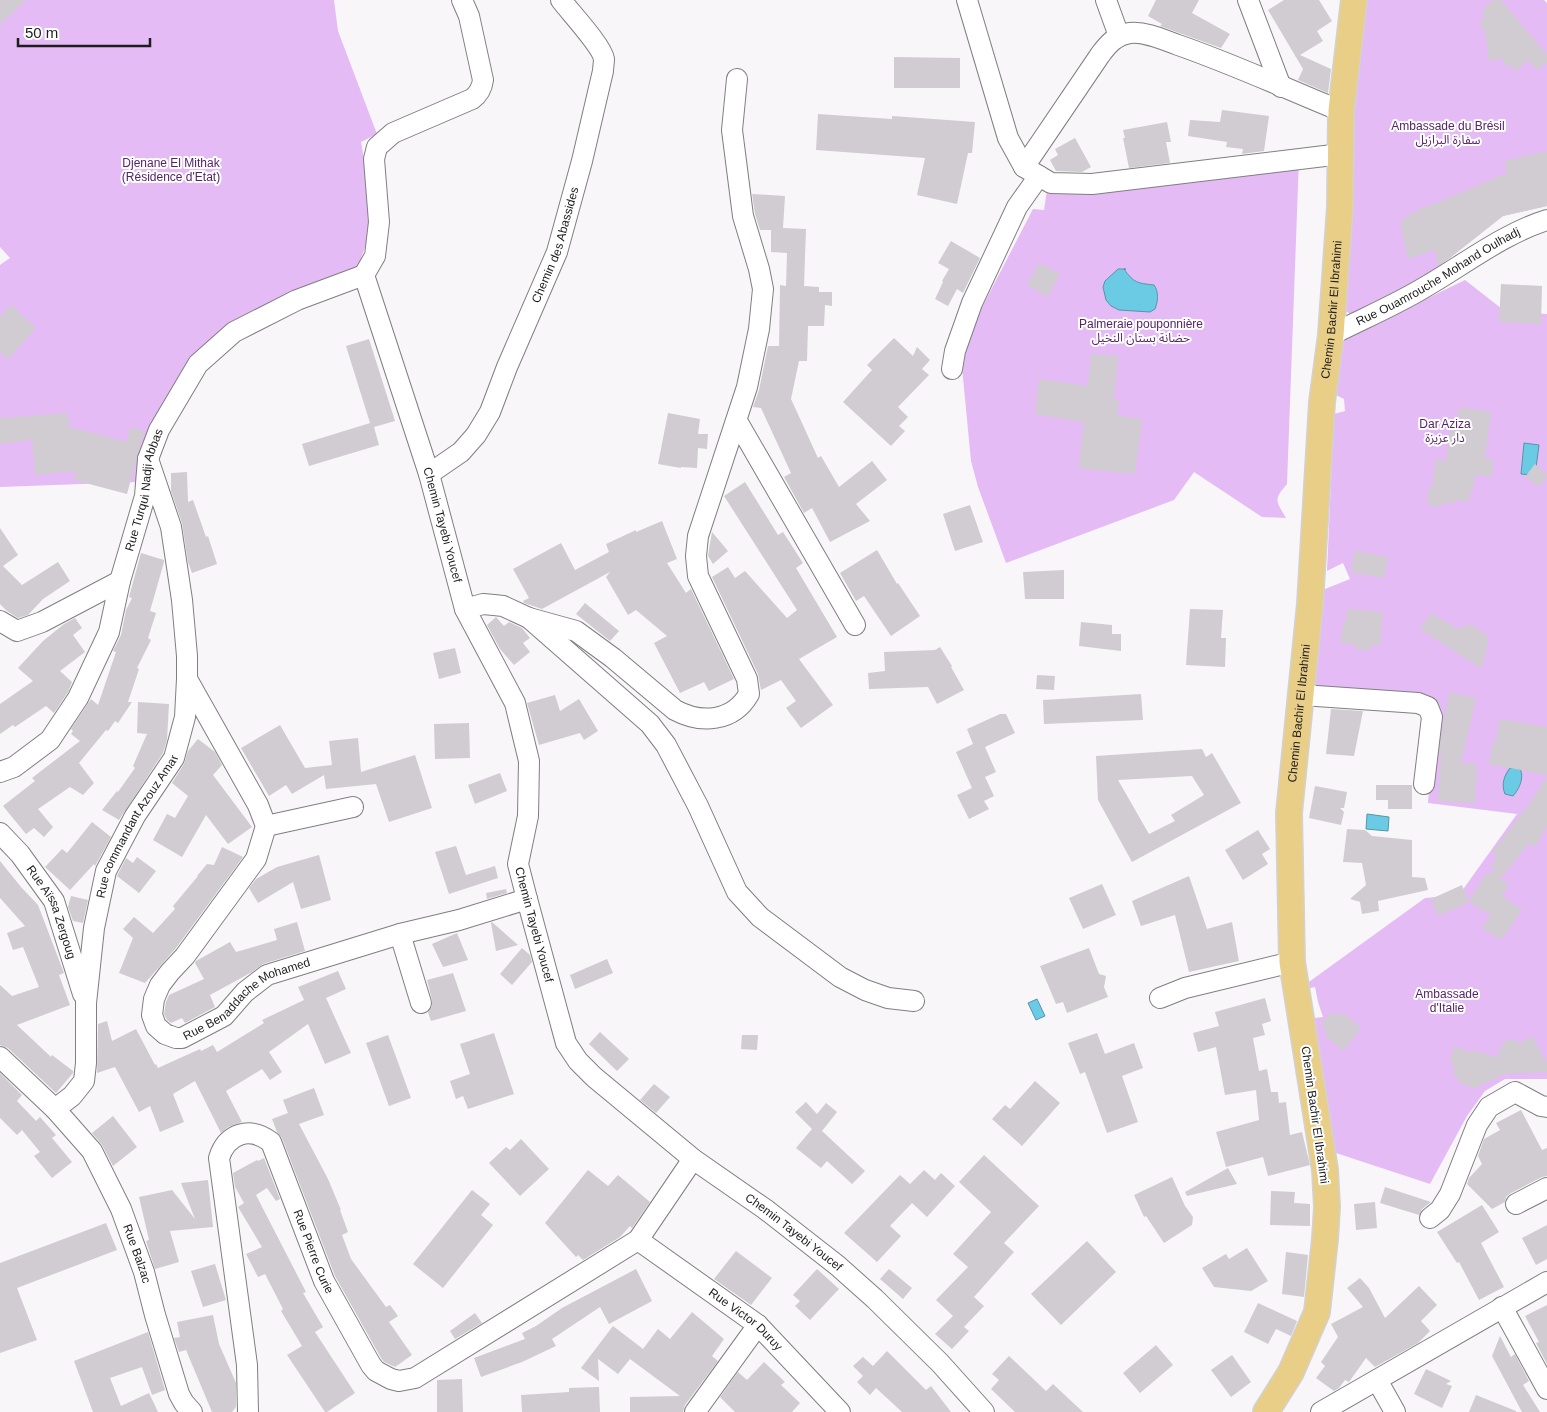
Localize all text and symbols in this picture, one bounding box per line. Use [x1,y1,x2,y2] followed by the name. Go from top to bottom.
[18,15,150,47] scale bar
[25,24,58,41] text: 50 m
[1391,119,1505,147] park label: Ambassade du Brésil سفارة البرازيل
[122,156,221,184] park label: Djenane El Mithak (Résidence d'Etat)
[529,185,582,305] street label: Chemin des Abassides
[1354,225,1522,329] street label: Rue Ouamrouche Mohand Oulhadj
[1318,240,1345,380] street label: Chemin Bachir El Ibrahimi
[1079,317,1203,345] park label: Palmeraie pouponnière حضانة بستان النخيل
[1419,417,1471,445] park label: Dar Aziza دار عزيزة
[122,427,166,553] street label: Rue Turqui Nadji Abbas
[420,465,465,585] street label: Chemin Tayebi Youcef
[1285,643,1313,783] street label: Chemin Bachir El Ibrahimi
[93,754,181,899] street label: Rue commandant Azouz Amar
[23,862,79,961] street label: Rue Aïssa Zergoug
[512,866,556,984] street label: Chemin Tayebi Youcef
[181,955,312,1043] street label: Rue Benaddache Mohamed
[1415,987,1479,1015] park label: Ambassade d'Italie
[1298,1045,1332,1185] street label: Chemin Bachir El Ibrahimi
[743,1190,846,1274] street label: Chemin Tayebi Youcef
[290,1207,337,1296] street label: Rue Pierre Curie
[120,1222,154,1285] street label: Rue Balzac
[706,1285,785,1354] street label: Rue Victor Duruy

